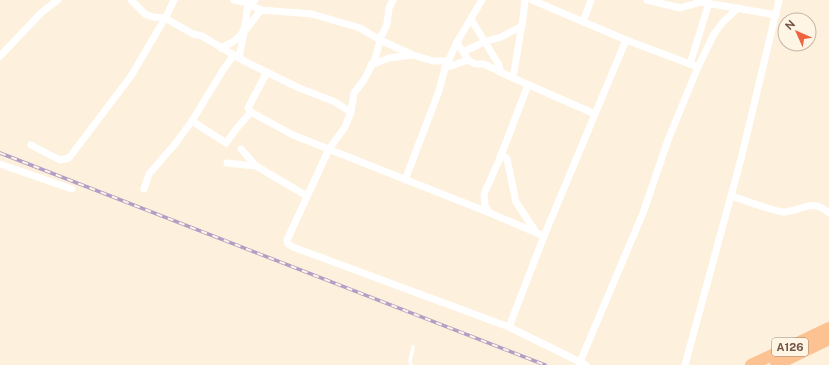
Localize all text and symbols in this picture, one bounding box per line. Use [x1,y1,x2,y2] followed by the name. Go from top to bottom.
[777,12,817,52] north arrow
[783,18,797,32] text: N
[772,338,808,356] road number: A126

